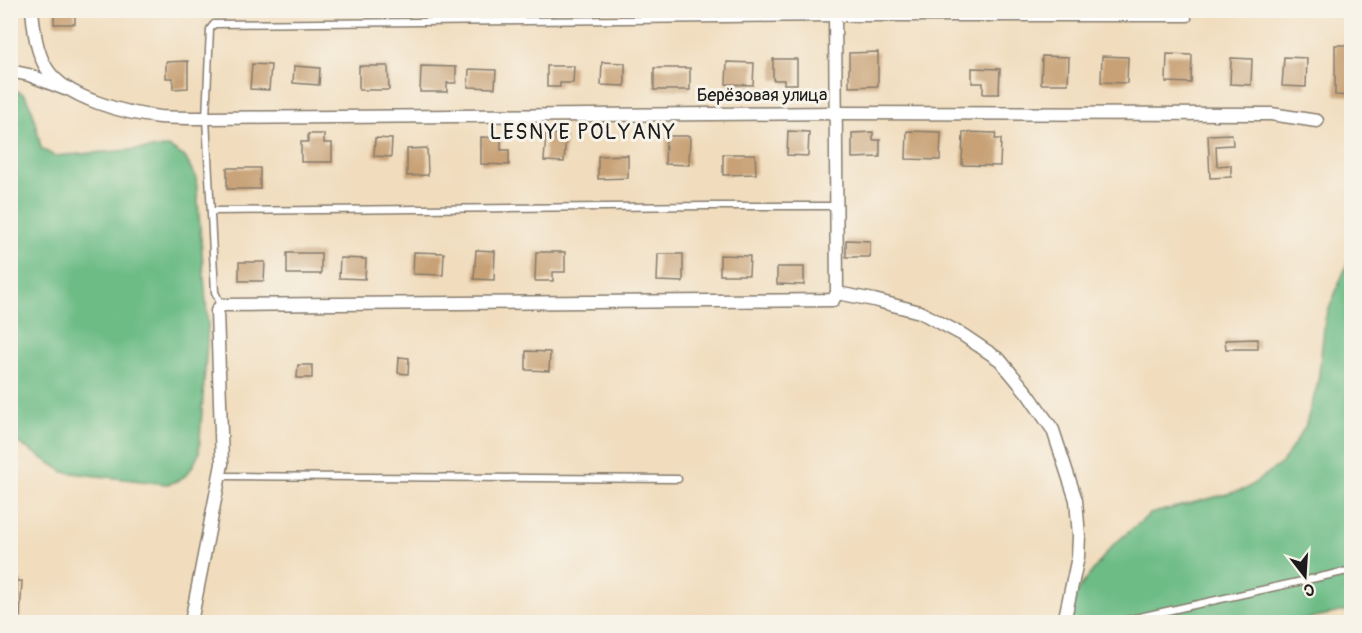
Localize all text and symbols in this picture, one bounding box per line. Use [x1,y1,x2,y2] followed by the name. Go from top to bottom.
[697,84,827,107] street label: Берёзовая улица
[490,119,676,146] district label: LESNYE POLYANY
[1275,546,1335,606] north arrow
[1301,578,1317,600] text: С

